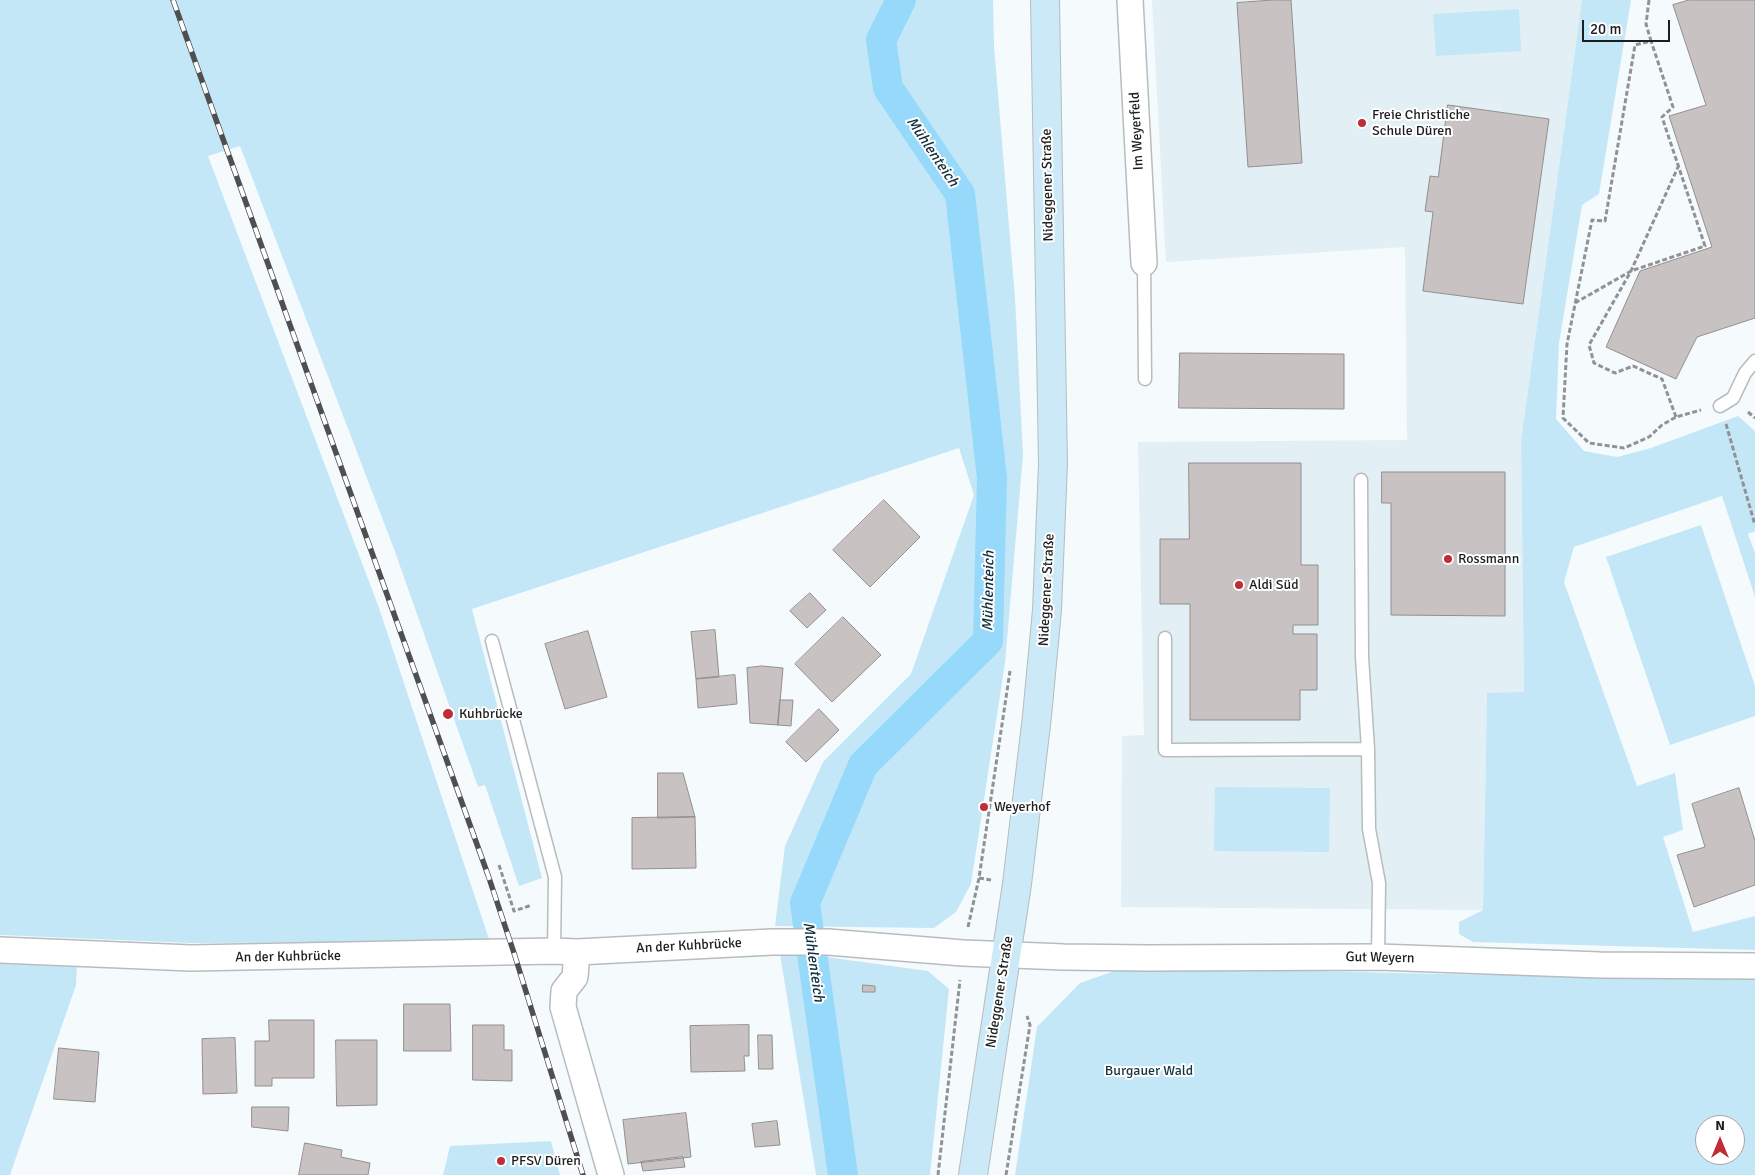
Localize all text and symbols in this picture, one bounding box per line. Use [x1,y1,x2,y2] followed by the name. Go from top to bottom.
[1585,10,1672,42] scale bar
[1590,20,1621,38] text: 20 m
[1127,91,1147,171] street label: Im Weyerfeld
[1372,107,1470,140] place label: Freie Christliche Schule Düren
[902,114,962,190] water label: Mühlenteich
[1356,117,1368,129] marker: Freie Christliche Schule Düren
[1039,128,1057,242] street label: Nideggener Straße
[1036,533,1058,647] street label: Nideggener Straße
[979,551,999,631] water label: Mühlenteich
[1458,551,1519,567] place label: Rossmann
[1442,553,1454,565] marker: Rossmann
[1249,577,1299,593] place label: Aldi Süd
[1233,579,1245,591] marker: Aldi Süd
[459,706,523,722] place label: Kuhbrücke
[441,707,455,721] marker: Kuhbrücke
[994,799,1050,815] place label: Weyerhof
[978,801,990,813] marker: Weyerhof
[798,921,828,1003] water label: Mühlenteich
[636,935,742,957] street label: An der Kuhbrücke
[983,935,1017,1049] street label: Nideggener Straße
[235,948,341,966] street label: An der Kuhbrücke
[1345,949,1415,967] street label: Gut Weyern
[1105,1063,1193,1079] park label: Burgauer Wald
[1695,1115,1745,1165] north arrow
[1715,1117,1725,1134] text: N
[511,1153,581,1169] place label: PFSV Düren
[495,1155,507,1167] marker: PFSV Düren

